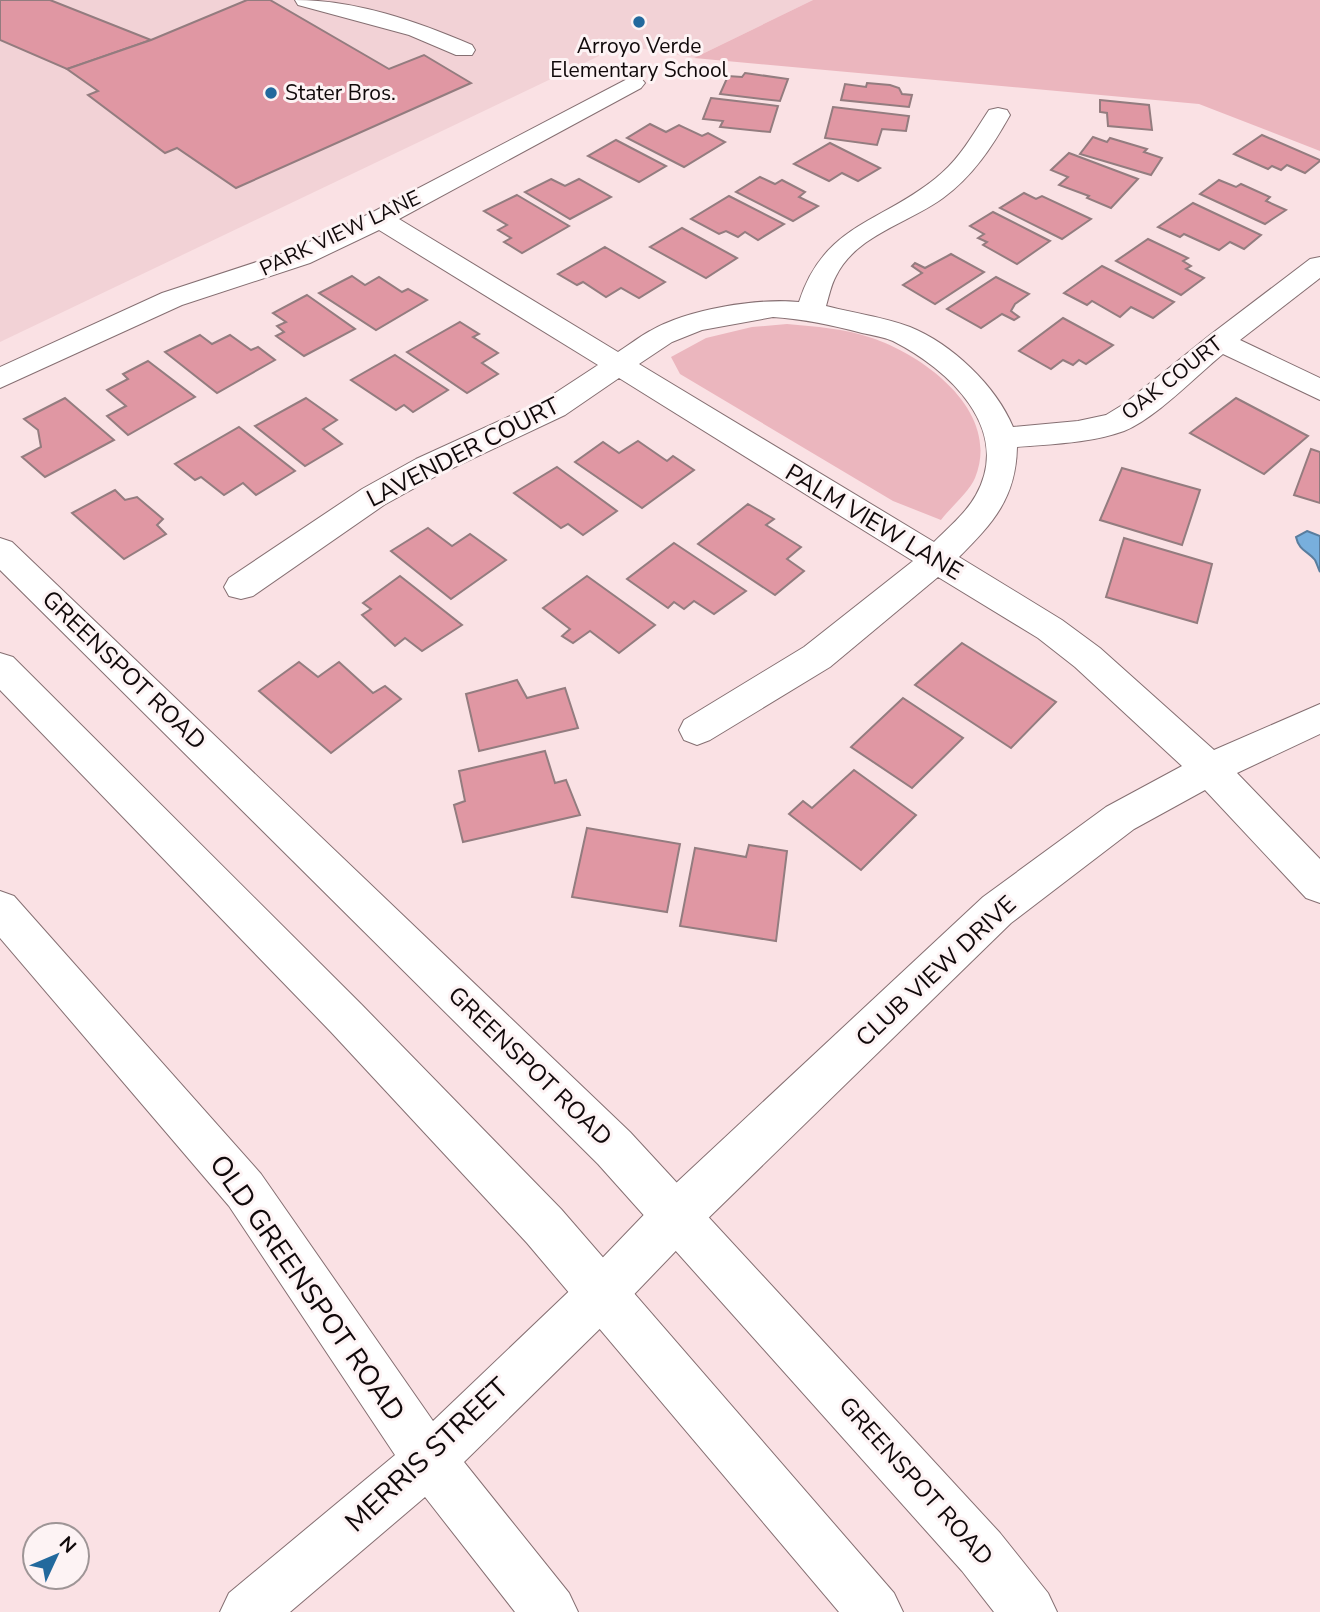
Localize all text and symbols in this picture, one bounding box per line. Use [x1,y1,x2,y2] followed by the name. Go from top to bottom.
[631,14,647,30] marker: Arroyo Verde Elementary School
[550,32,729,84] place label: Arroyo Verde Elementary School
[285,79,396,107] place label: Stater Bros.
[263,85,279,101] marker: Stater Bros.
[255,183,425,283] street label: PARK VIEW LANE
[1116,329,1229,426] street label: OAK COURT
[361,389,565,515] street label: LAVENDER COURT
[779,456,969,588] street label: PALM VIEW LANE
[35,583,213,757] street label: GREENSPOT ROAD
[849,888,1023,1054] street label: CLUB VIEW DRIVE
[441,979,619,1153] street label: GREENSPOT ROAD
[201,1147,413,1429] street label: OLD GREENSPOT ROAD
[337,1369,517,1541] street label: MERRIS STREET
[832,1390,1000,1572] street label: GREENSPOT ROAD
[21,1521,91,1591] north arrow
[53,1531,82,1559] text: N

